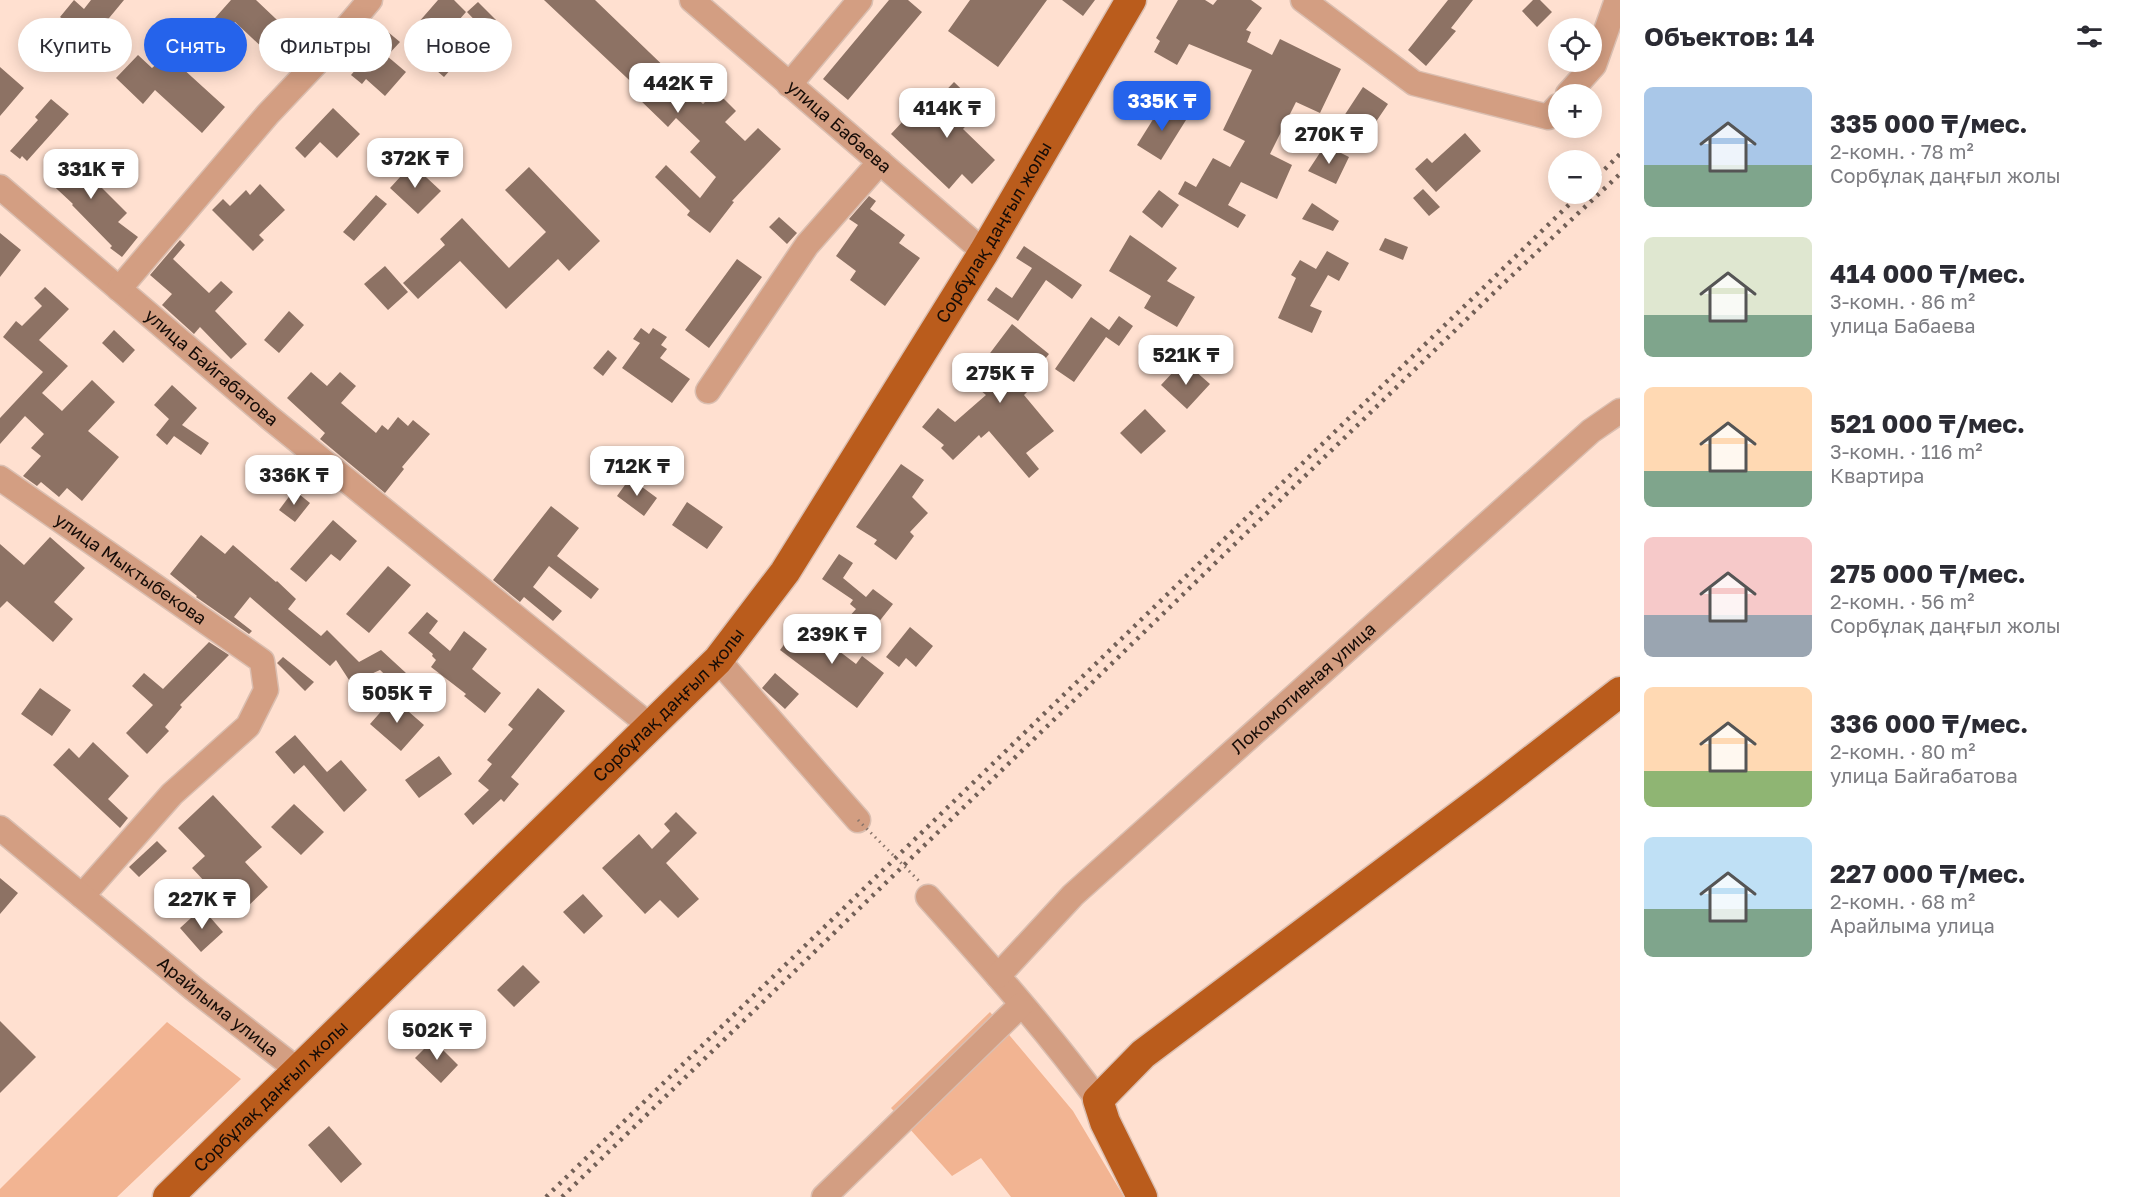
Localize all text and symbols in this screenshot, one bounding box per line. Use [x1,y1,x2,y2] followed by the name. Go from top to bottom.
[18,18,132,72] chip: Купить
[144,18,247,72] chip: Снять
[259,18,392,72] chip: Фильтры
[404,18,512,72] chip: Новое
[1548,18,1602,204] map controls
[1548,18,1602,72] button: locate
[2073,20,2106,53] icon: filters
[1644,21,1815,52] text: Объектов: 14
[629,63,727,114] pin: 442K ₸
[643,70,713,94] text: 442K ₸
[783,75,896,177] street label: улица Бабаева
[1113,81,1211,132] pin: 335K ₸
[1548,84,1602,138] button: +
[898,88,996,139] pin: 414K ₸
[1127,88,1197,112] text: 335K ₸
[913,95,981,119] text: 414K ₸
[1830,108,2028,139] text: 335 000 ₸/мес.
[1692,111,1764,183] icon: home
[1280,114,1378,165] pin: 270K ₸
[1295,121,1363,145] text: 270K ₸
[931,137,1056,327] street label: Сорбұлақ даңғыл жолы
[366,138,464,189] pin: 372K ₸
[1830,139,1974,163] text: 2-комн. · 78 m²
[381,145,449,169] text: 372K ₸
[42,149,140,200] pin: 331K ₸
[1548,150,1602,204] button: −
[57,156,125,180] text: 331K ₸
[1830,163,2060,187] text: Сорбұлақ даңғыл жолы
[1830,258,2026,289] text: 414 000 ₸/мес.
[1692,261,1764,333] icon: home
[1830,289,1975,313] text: 3-комн. · 86 m²
[141,304,283,430] street label: улица Байгабатова
[1830,313,1976,337] text: улица Бабаева
[1137,335,1235,386] pin: 521K ₸
[1152,342,1220,366] text: 521K ₸
[951,353,1049,404] pin: 275K ₸
[966,360,1034,384] text: 275K ₸
[1830,408,2025,439] text: 521 000 ₸/мес.
[1692,411,1764,483] icon: home
[1830,439,1982,463] text: 3-комн. · 116 m²
[588,446,686,497] pin: 712K ₸
[604,453,670,477] text: 712K ₸
[245,455,343,506] pin: 336K ₸
[259,462,329,486] text: 336K ₸
[1830,463,1924,487] text: Квартира
[51,508,211,629] street label: улица Мыктыбекова
[1830,558,2026,589] text: 275 000 ₸/мес.
[1692,561,1764,633] icon: home
[1830,589,1975,613] text: 2-комн. · 56 m²
[1830,613,2060,637] text: Сорбұлақ даңғыл жолы
[783,614,881,665] pin: 239K ₸
[1226,617,1380,758] street label: Локомотивная улица
[797,621,867,645] text: 239K ₸
[588,623,748,786] street label: Сорбұлақ даңғыл жолы
[348,673,446,724] pin: 505K ₸
[362,680,432,704] text: 505K ₸
[1830,708,2028,739] text: 336 000 ₸/мес.
[1692,711,1764,783] icon: home
[1830,739,1975,763] text: 2-комн. · 80 m²
[1830,763,2018,787] text: улица Байгабатова
[1830,858,2026,889] text: 227 000 ₸/мес.
[1692,861,1764,933] icon: home
[153,879,251,930] pin: 227K ₸
[168,886,236,910] text: 227K ₸
[1830,889,1975,913] text: 2-комн. · 68 m²
[1830,913,1995,937] text: Арайлыма улица
[154,951,283,1061] street label: Арайлыма улица
[388,1010,486,1061] pin: 502K ₸
[188,1015,352,1176] street label: Сорбұлақ даңғыл жолы
[402,1017,472,1041] text: 502K ₸

